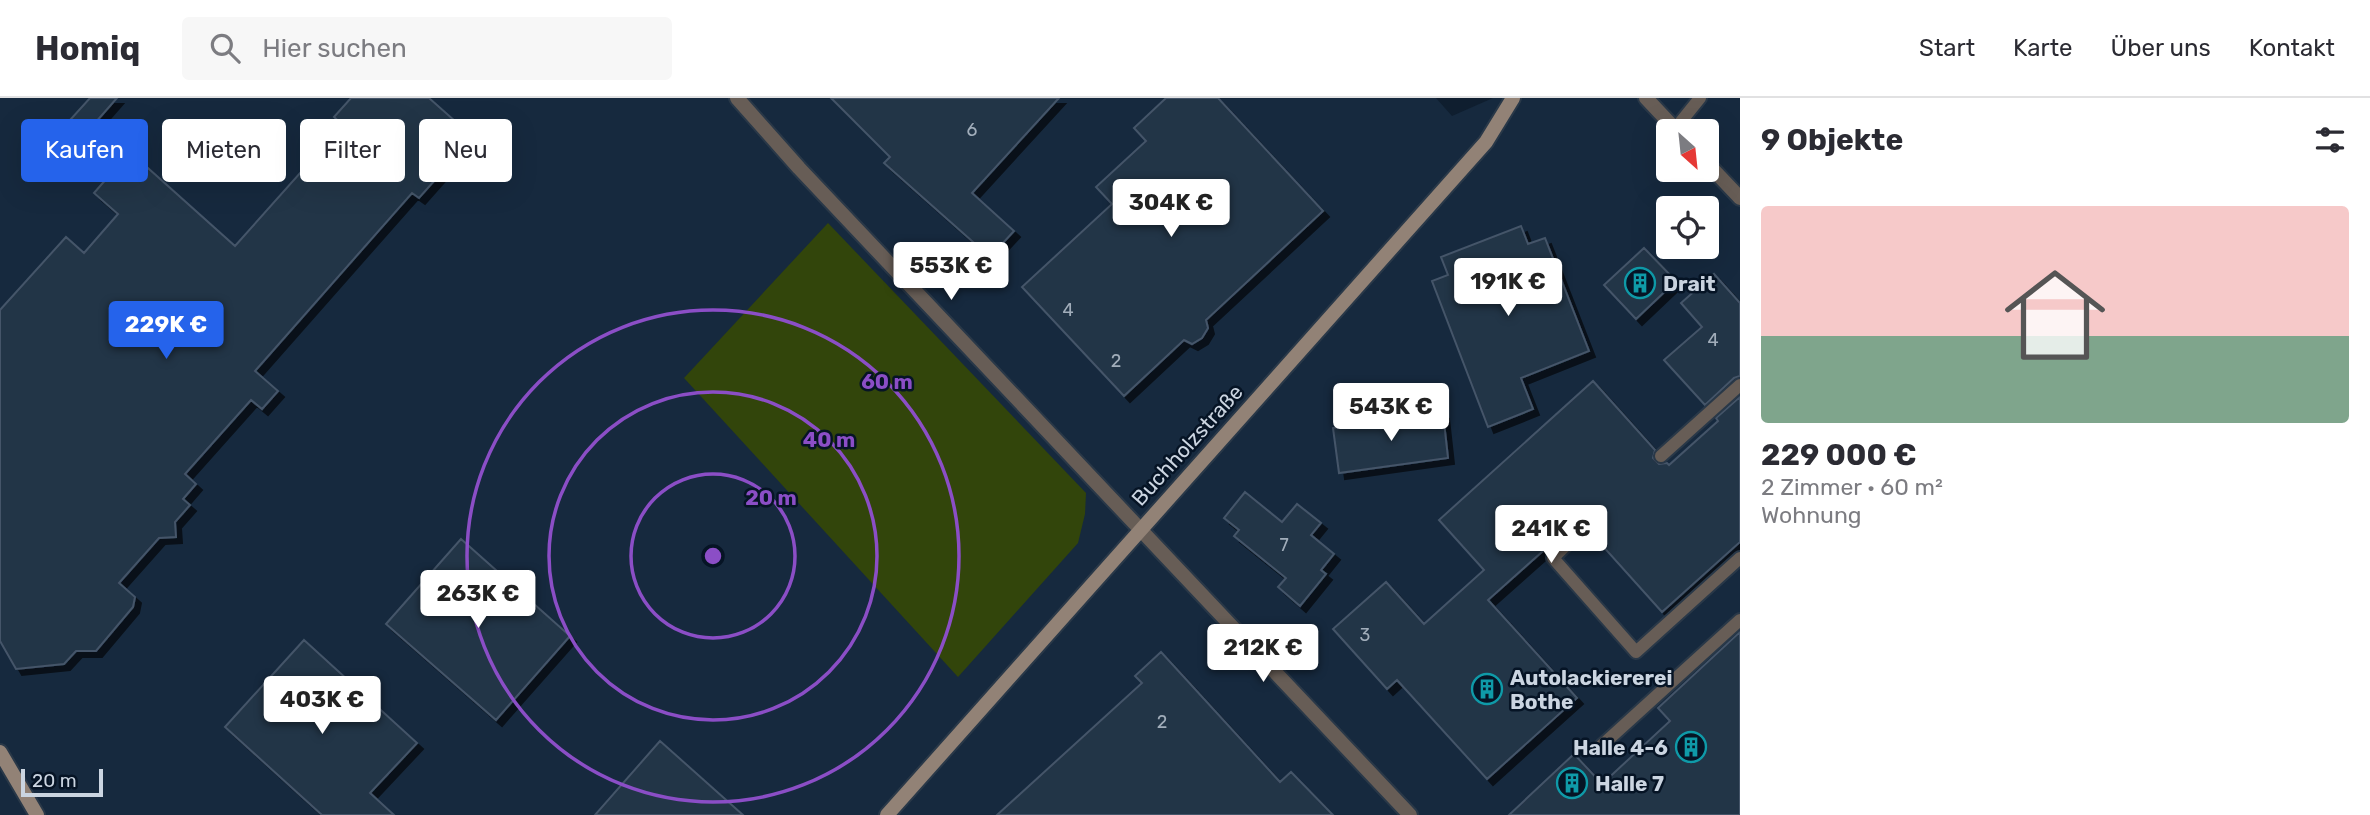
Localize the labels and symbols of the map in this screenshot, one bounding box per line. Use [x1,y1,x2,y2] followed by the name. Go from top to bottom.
[967,119,978,141] house number: 6
[1656,119,1718,182] north arrow
[1114,180,1228,239] pin: 304K €
[894,242,1008,302] pin: 553K €
[1451,258,1565,318] pin: 191K €
[1623,266,1657,300] building icon: Drait
[1663,271,1716,296] place label: Drait
[1062,299,1074,321] house number: 4
[109,302,223,361] pin: 229K €
[1707,329,1719,351] house number: 4
[1111,350,1121,372] house number: 2
[861,369,913,394] text: 60 m
[1126,379,1248,511] street label: Buchholzstraße
[1334,384,1448,443] pin: 543K €
[803,427,855,452] text: 40 m
[745,485,797,510] text: 20 m
[1494,505,1608,565] pin: 241K €
[1279,534,1289,556] house number: 7
[701,544,725,568] centre of rings
[421,570,535,630] pin: 263K €
[1206,624,1320,684] pin: 212K €
[1360,624,1370,646] house number: 3
[1510,665,1672,714] place label: Autolackiererei Bothe
[1470,672,1504,706] building icon: Autolackiererei Bothe
[265,676,379,736] pin: 403K €
[1157,711,1167,733] house number: 2
[1674,730,1708,764] building icon: Halle 4-6
[1573,735,1668,760] place label: Halle 4-6
[21,766,103,798] scale bar
[1555,766,1589,800] building icon: Halle 7
[1595,771,1664,796] place label: Halle 7

